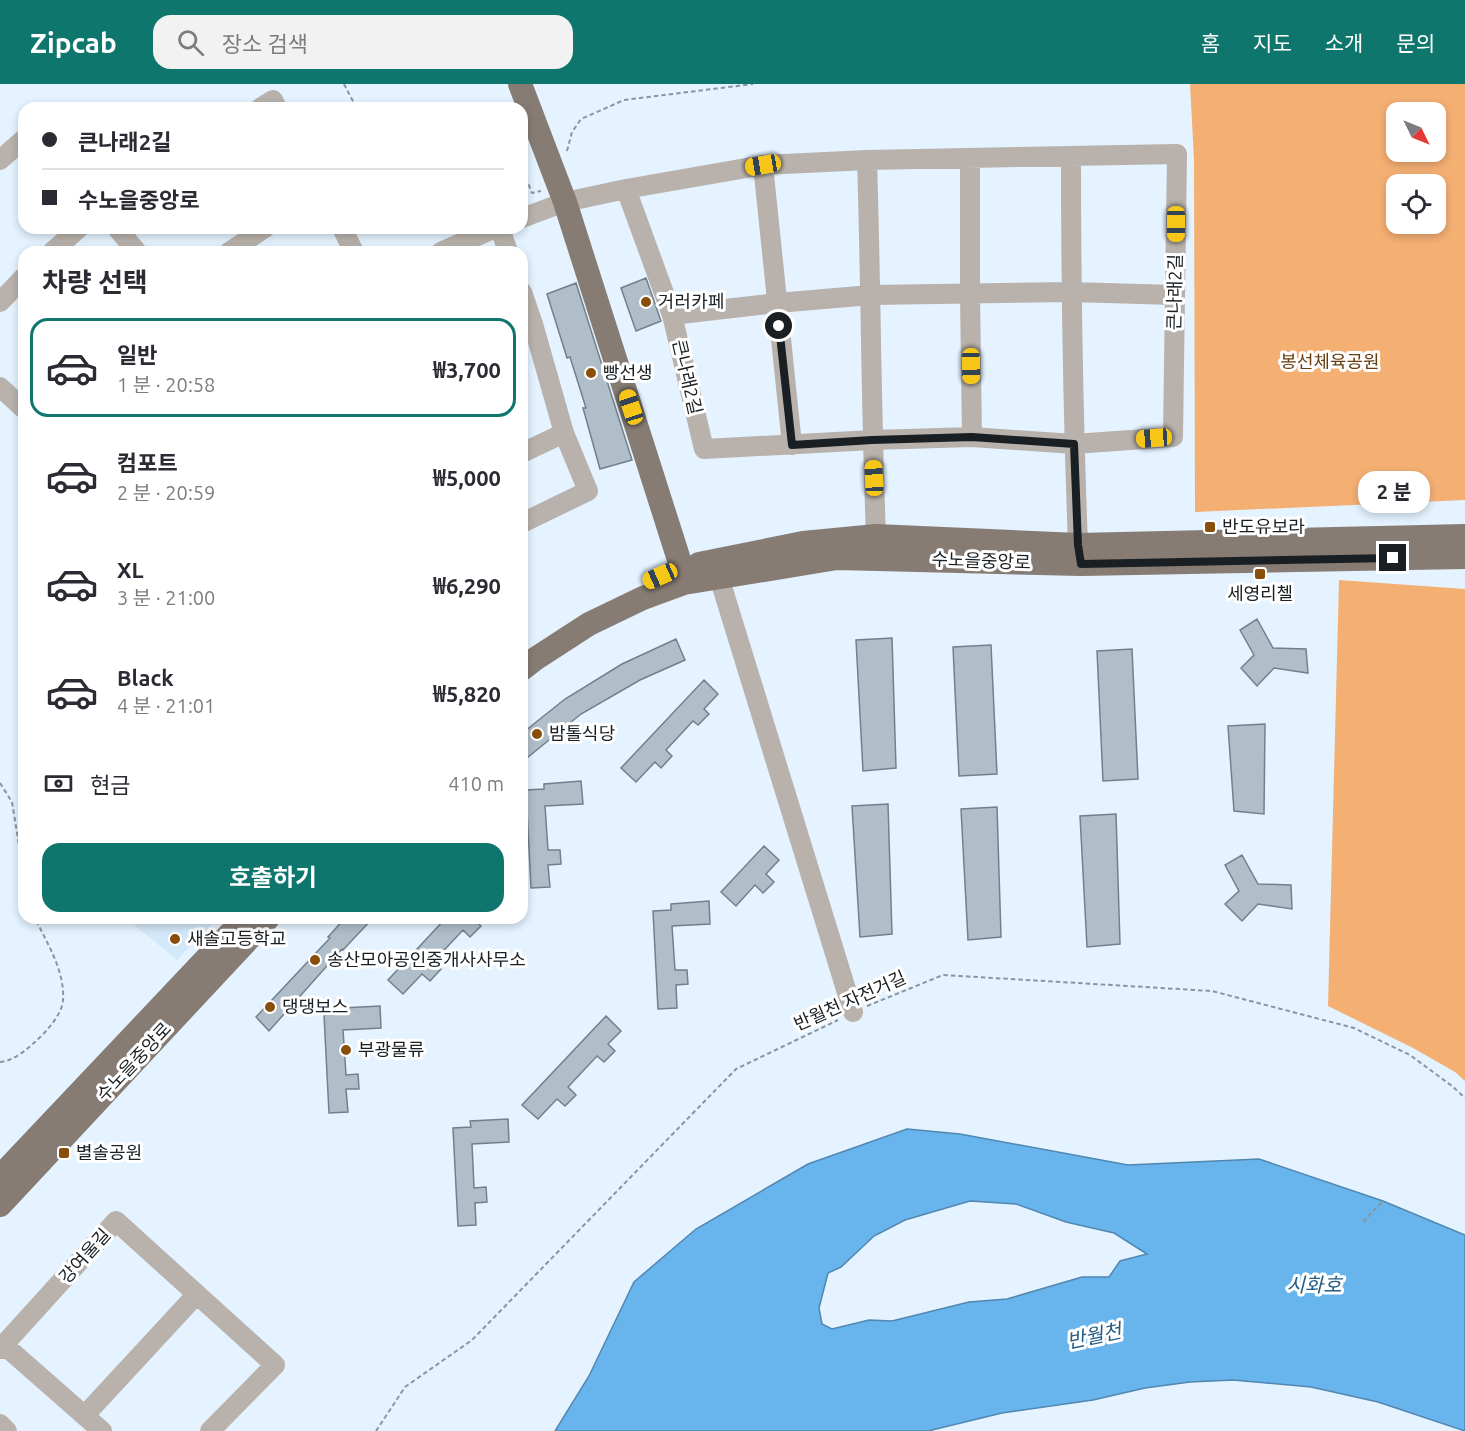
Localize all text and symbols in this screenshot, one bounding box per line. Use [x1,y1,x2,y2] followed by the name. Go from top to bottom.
[153,15,573,69] search box
[174,26,207,59] icon: search
[30,27,117,58] text: Zipcab
[222,31,308,56] text: 장소 검색
[1201,31,1220,55] text: 홈
[1253,31,1292,55] text: 지도
[1325,31,1363,55] text: 소개
[1396,31,1435,55] text: 문의
[1386,102,1446,162] north arrow
[1386,102,1446,234] map controls
[78,129,171,154] text: 큰나래2길
[744,153,782,177] car
[1386,174,1446,234] button: locate
[78,187,199,212] text: 수노을중앙로
[1167,206,1185,242] car
[1163,254,1185,330] street label: 큰나래2길
[42,267,148,297] text: 차량 선택
[658,291,724,311] place label: 거러카페
[639,295,653,309] marker: 거러카페
[765,312,792,339] route start
[670,337,706,416] street label: 큰나래2길
[45,341,99,395] icon: car
[117,342,157,367] text: 일반
[962,348,980,384] car
[1280,351,1380,371] park label: 봉선체육공원
[433,357,501,382] text: ₩3,700
[603,362,653,382] place label: 빵선생
[584,366,598,380] marker: 빵선생
[117,373,215,396] text: 1 분 · 20:58
[617,387,645,427] car
[1135,428,1173,448] car
[45,449,99,503] icon: car
[117,450,178,475] text: 컴포트
[864,460,884,496] car
[433,465,501,490] text: ₩5,000
[1357,471,1429,513] callout: 2 분
[1377,480,1411,503] text: 2 분
[117,481,215,504] text: 2 분 · 20:59
[1222,516,1305,536] place label: 반도유보라
[1203,520,1217,534] marker: 반도유보라
[1379,544,1406,571] route end
[931,548,1031,572] street label: 수노을중앙로
[45,557,99,611] icon: car
[117,557,144,582] text: XL
[640,560,680,592] car
[1253,567,1267,581] marker: 세영리첼
[433,573,501,598] text: ₩6,290
[1227,583,1293,603] place label: 세영리첼
[117,586,215,609] text: 3 분 · 21:00
[45,665,99,719] icon: car
[117,665,174,690] text: Black
[433,681,501,706] text: ₩5,820
[117,694,215,717] text: 4 분 · 21:01
[549,723,615,743] place label: 밤톨식당
[530,727,544,741] marker: 밤톨식당
[42,767,75,800] icon: cash
[90,772,130,797] text: 현금
[448,772,504,795] text: 410 m
[42,843,504,912] button: 호출하기
[187,928,286,948] place label: 새솔고등학교
[168,932,182,946] marker: 새솔고등학교
[327,949,526,969] place label: 송산모아공인중개사사무소
[308,953,322,967] marker: 송산모아공인중개사사무소
[791,967,908,1034] street label: 반월천 자전거길
[282,996,348,1016] place label: 댕댕보스
[263,1000,277,1014] marker: 댕댕보스
[92,1018,174,1104] street label: 수노을중앙로
[358,1039,424,1059] place label: 부광물류
[339,1043,353,1057] marker: 부광물류
[76,1142,142,1162] place label: 별솔공원
[57,1146,71,1160] marker: 별솔공원
[55,1224,114,1287] street label: 강여울길
[1286,1273,1343,1296] water label: 시화호
[1065,1318,1126,1352] water label: 반월천

